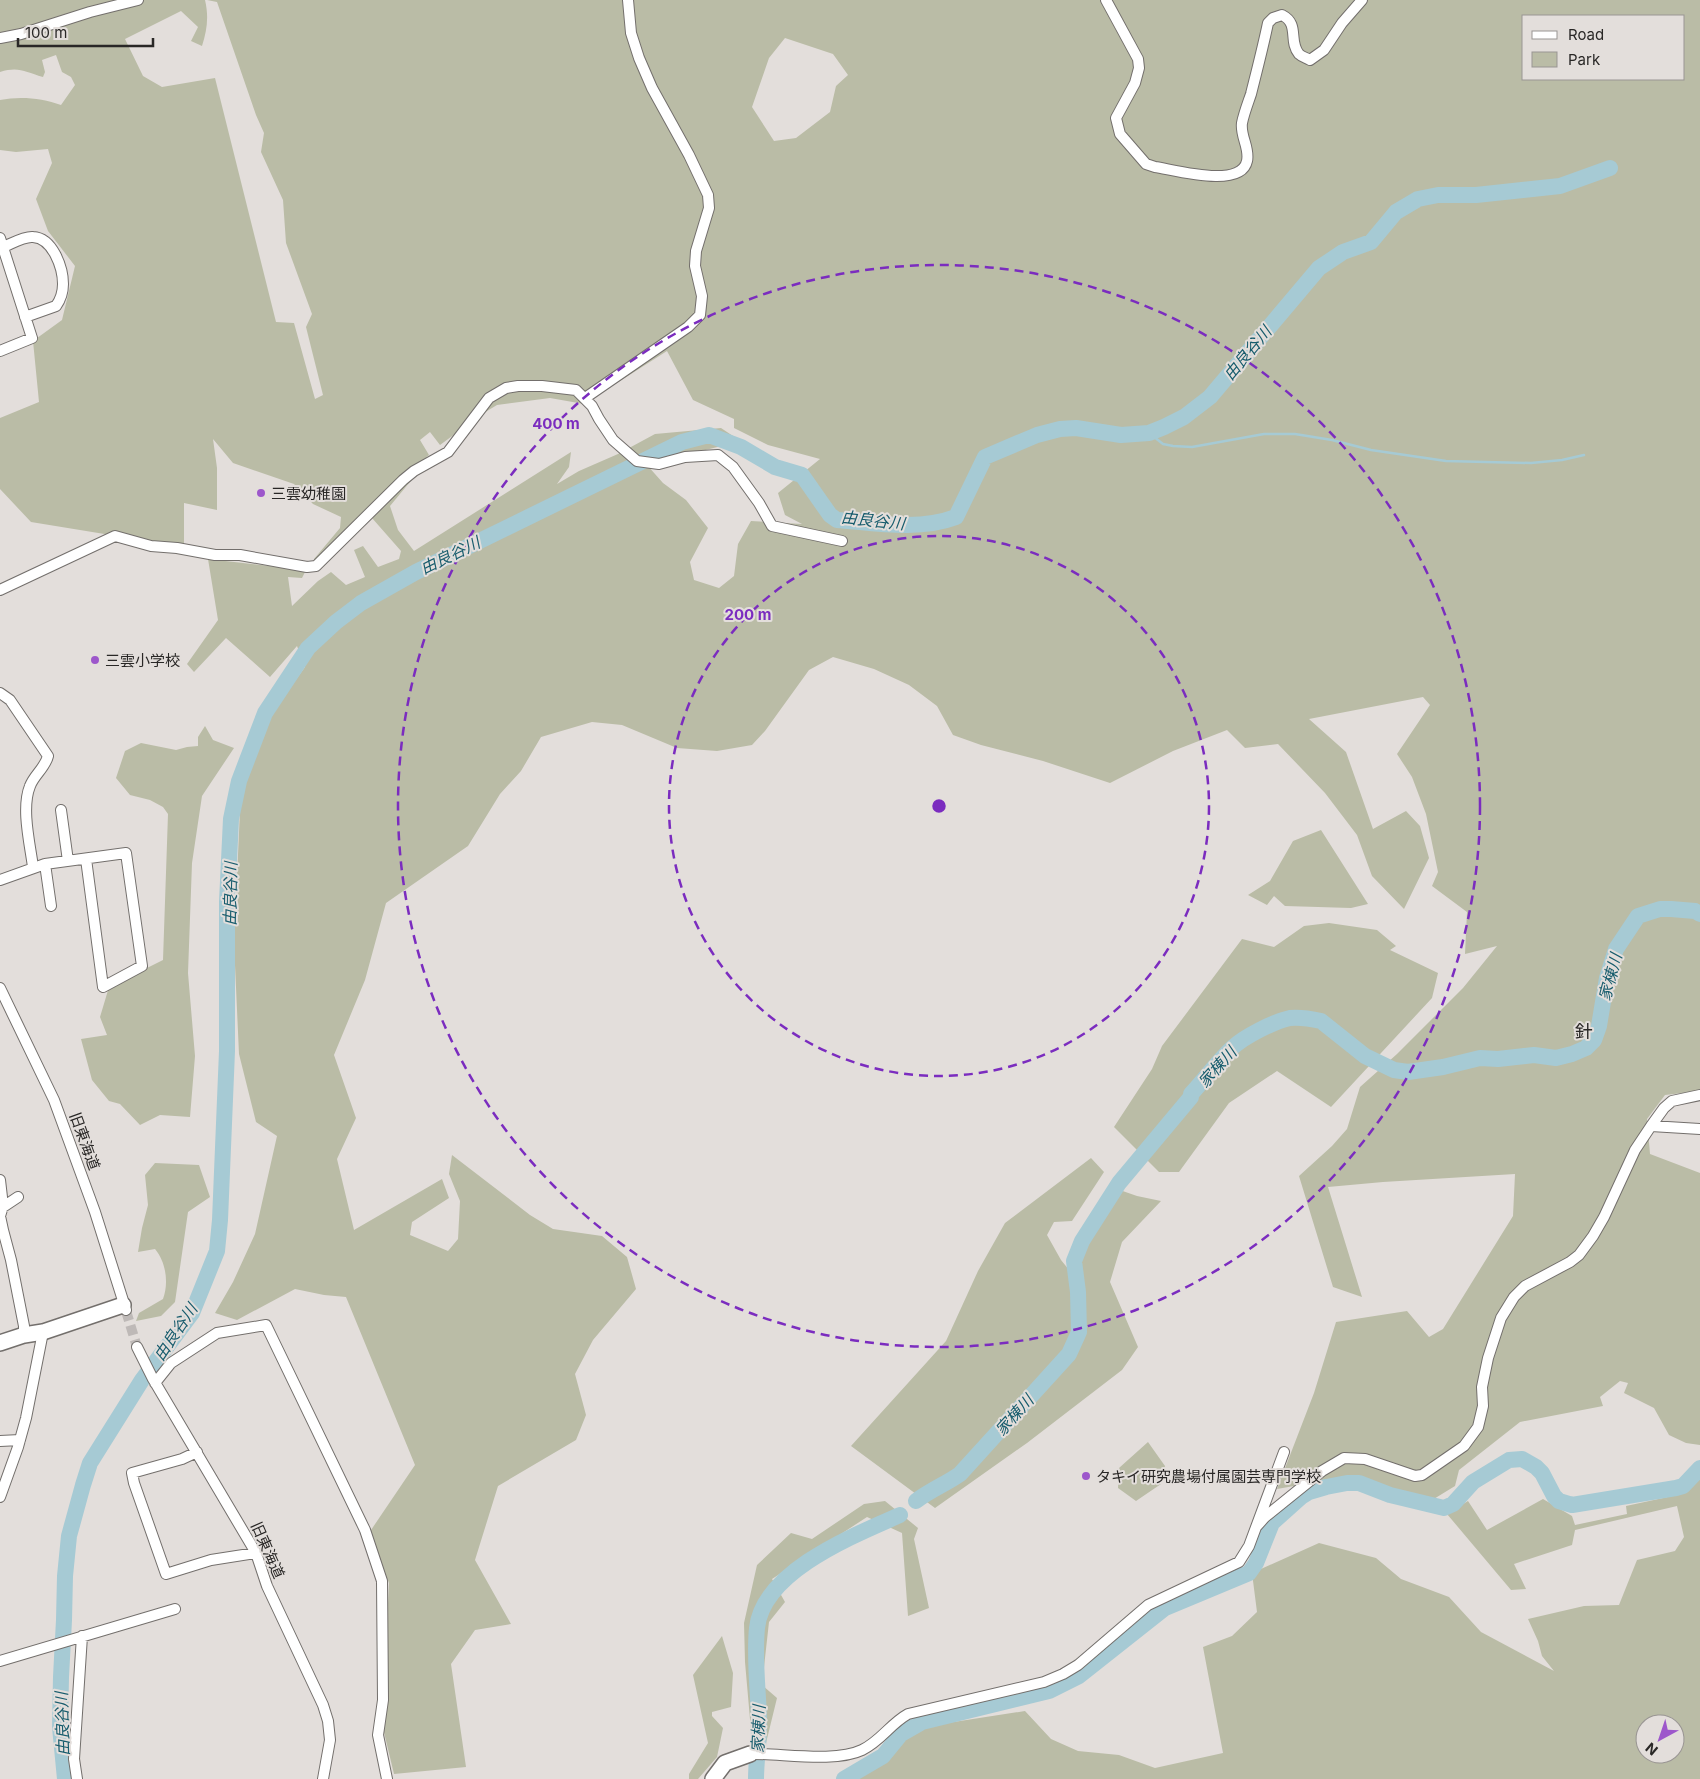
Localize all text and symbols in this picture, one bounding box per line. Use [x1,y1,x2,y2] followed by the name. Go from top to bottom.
[18,15,152,47] scale bar
[1522,15,1685,80] legend
[25,23,67,42] text: 100 m
[1568,25,1604,44] text: Road
[1568,50,1601,69] text: Park
[1219,321,1277,384] water label: 由良谷川
[532,414,580,433] text: 400 m
[271,484,346,503] place label: 三雲幼稚園
[255,487,267,499] marker: 三雲幼稚園
[840,507,908,533] water label: 由良谷川
[417,531,485,578] water label: 由良谷川
[725,605,771,624] text: 200 m
[105,651,180,670] place label: 三雲小学校
[89,654,101,666] marker: 三雲小学校
[930,797,948,815] centre of rings
[219,860,241,926] water label: 由良谷川
[1594,949,1626,1003] water label: 家棟川
[1575,1021,1593,1042] district label: 針
[1194,1041,1242,1092] water label: 家棟川
[66,1110,104,1172] street label: 旧東海道
[149,1298,202,1364] water label: 由良谷川
[991,1389,1039,1440] water label: 家棟川
[1096,1467,1321,1486] place label: タキイ研究農場付属園芸専門学校
[1080,1470,1092,1482] marker: タキイ研究農場付属園芸専門学校
[247,1519,289,1581] street label: 旧東海道
[51,1690,73,1756] water label: 由良谷川
[747,1703,769,1753] water label: 家棟川
[1635,1714,1685,1764] north arrow
[1642,1739,1661,1759] text: N

